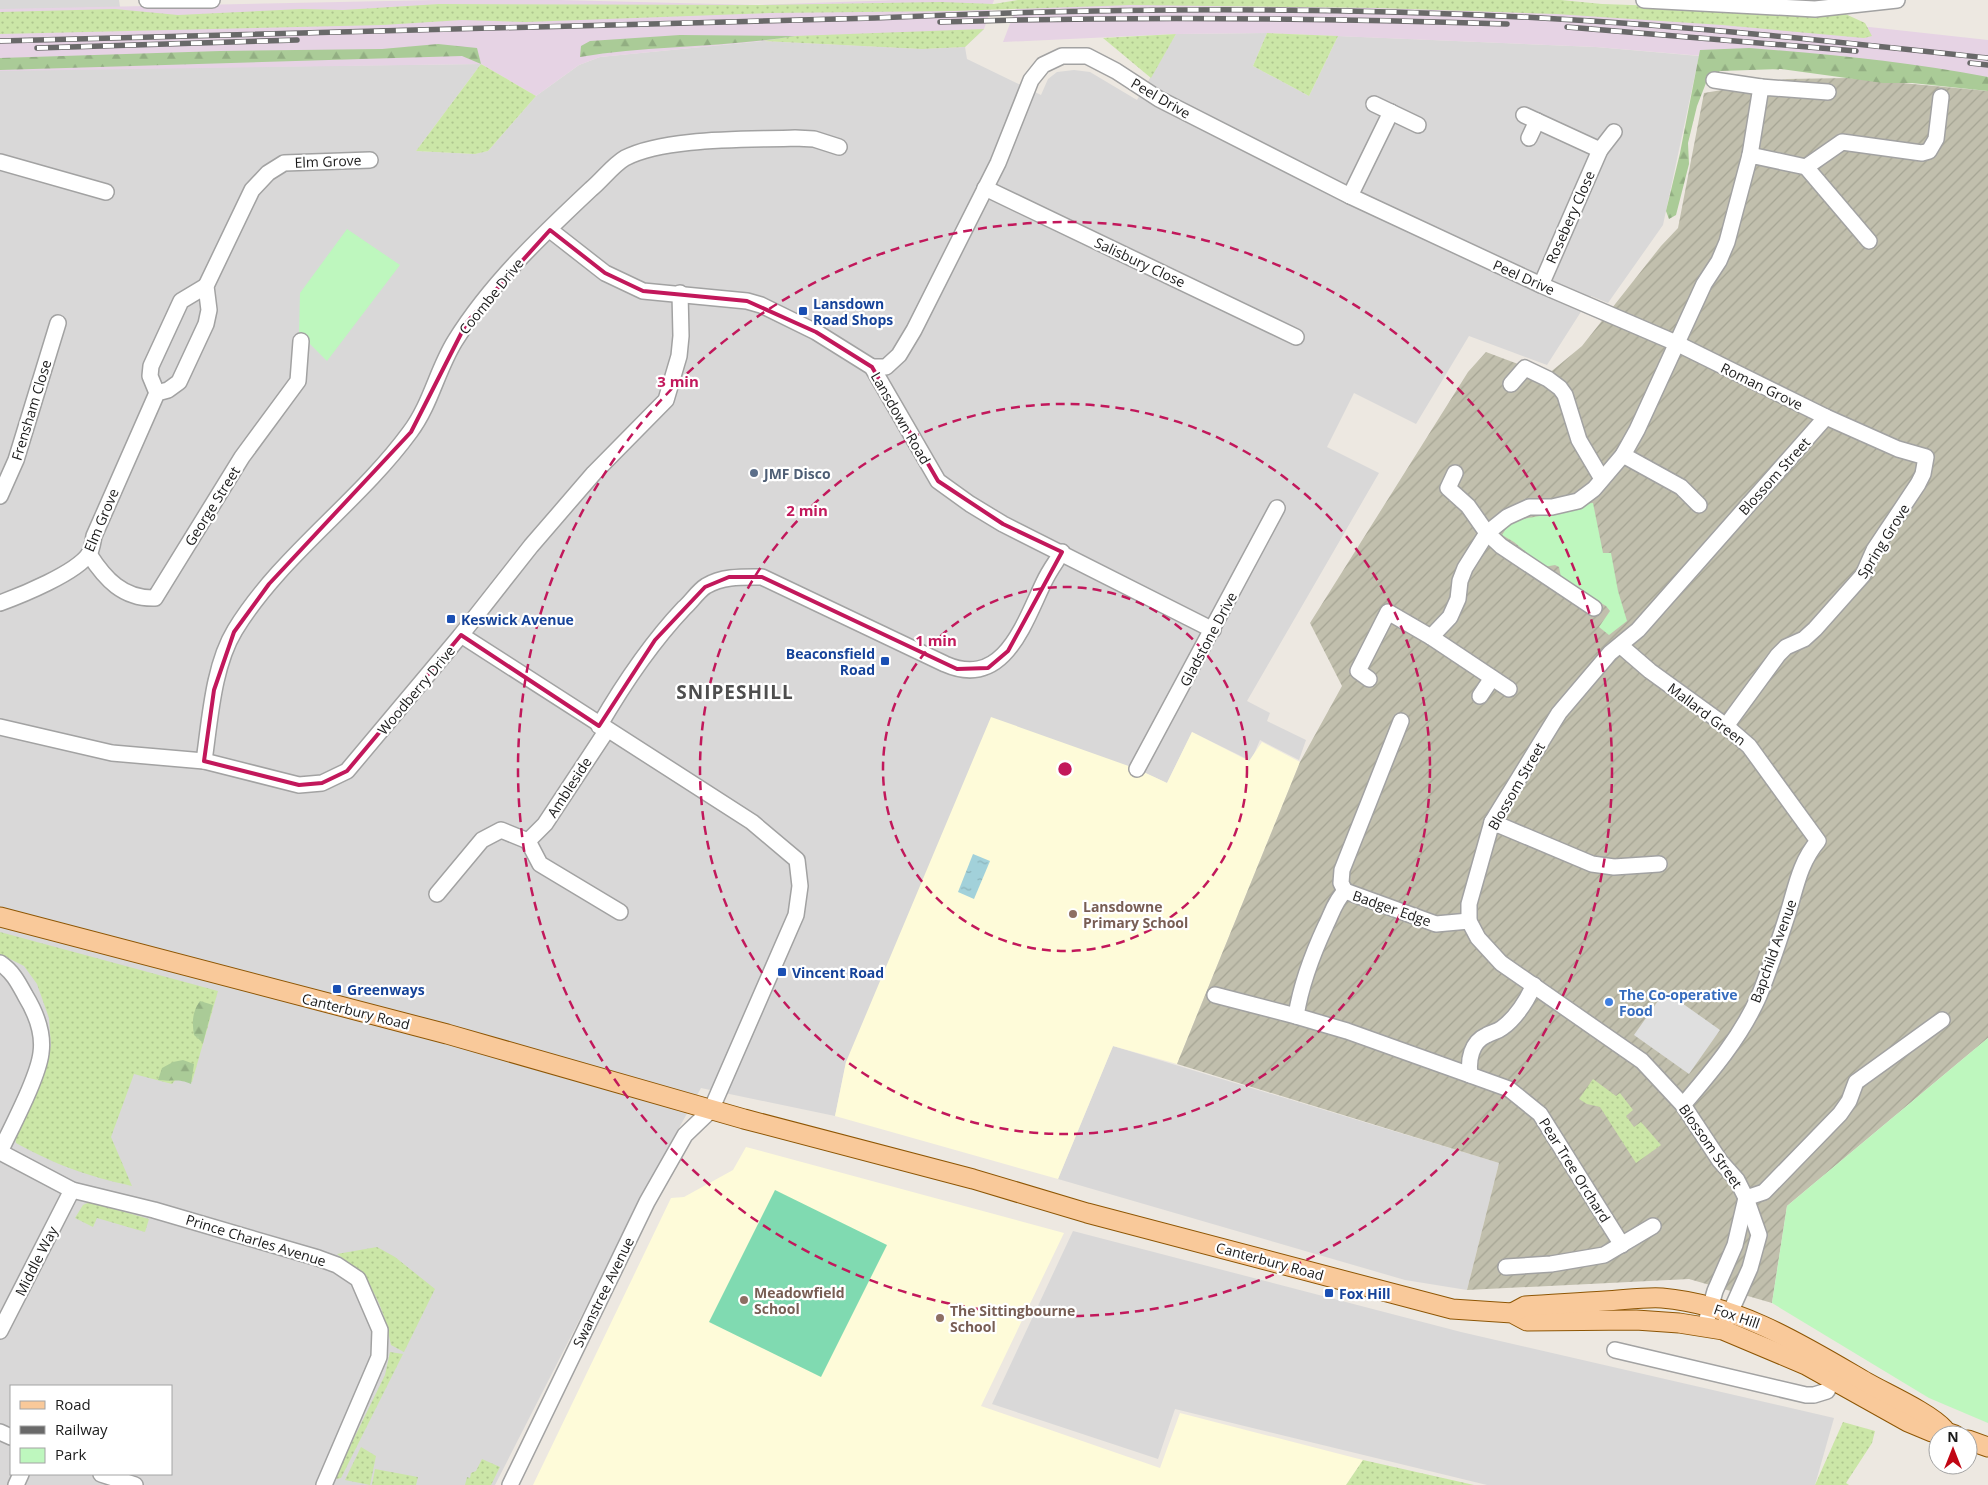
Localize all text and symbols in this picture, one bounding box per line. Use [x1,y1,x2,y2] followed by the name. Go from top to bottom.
[1128,73,1194,123] street label: Peel Drive
[294,150,362,172] street label: Elm Grove
[1541,167,1599,266] street label: Rosebery Close
[1092,233,1189,291] street label: Salisbury Close
[454,254,528,338] street label: Coombe Drive
[1490,255,1558,299] street label: Peel Drive
[813,294,893,329] place label: Lansdown Road Shops
[797,305,809,317] marker: Lansdown Road Shops
[7,357,55,463] street label: Frensham Close
[1718,358,1806,414] street label: Roman Grove
[867,368,935,468] street label: Lansdown Road
[657,371,699,391] text: 3 min
[1734,433,1814,519] street label: Blossom Street
[180,463,244,549] street label: George Street
[762,464,831,483] place label: JMF Disco
[748,467,760,479] marker: JMF Disco
[79,485,123,555] street label: Elm Grove
[786,500,828,520] text: 2 min
[1853,500,1914,582] street label: Spring Grove
[1175,588,1241,690] street label: Gladstone Drive
[461,610,574,629] place label: Keswick Avenue
[445,613,457,625] marker: Keswick Avenue
[915,630,957,650] text: 1 min
[373,641,459,739] street label: Woodberry Drive
[786,644,875,679] place label: Beaconsfield Road
[879,655,891,667] marker: Beaconsfield Road
[1664,678,1750,750] street label: Mallard Green
[676,679,794,705] district label: SNIPESHILL
[1483,739,1549,833] street label: Blossom Street
[542,753,596,821] street label: Ambleside
[1056,760,1074,778] centre of rings
[1350,886,1434,930] street label: Badger Edge
[1083,897,1188,932] place label: Lansdowne Primary School
[1745,897,1801,1005] street label: Bapchild Avenue
[1067,908,1079,920] marker: Lansdowne Primary School
[792,963,884,982] place label: Vincent Road
[776,966,788,978] marker: Vincent Road
[347,980,425,999] place label: Greenways
[331,983,343,995] marker: Greenways
[1619,985,1738,1020] place label: The Co-operative Food
[300,988,412,1034] street label: Canterbury Road
[1603,996,1615,1008] marker: The Co-operative Food
[1675,1100,1747,1192] street label: Blossom Street
[1535,1114,1615,1226] street label: Pear Tree Orchard
[183,1210,329,1270] street label: Prince Charles Avenue
[10,1222,62,1299] street label: Middle Way
[568,1234,638,1350] street label: Swanstree Avenue
[1214,1237,1326,1285] street label: Canterbury Road
[754,1283,845,1318] place label: Meadowfield School
[1339,1284,1391,1303] place label: Fox Hill
[1323,1287,1335,1299] marker: Fox Hill
[738,1294,750,1306] marker: Meadowfield School
[1711,1299,1763,1333] street label: Fox Hill
[950,1301,1075,1336] place label: The Sittingbourne School
[934,1312,946,1324] marker: The Sittingbourne School
[10,1385,172,1475] legend
[55,1394,91,1414] text: Road
[55,1419,108,1439] text: Railway
[1928,1425,1978,1475] north arrow
[1947,1427,1959,1446] text: N
[55,1444,86,1464] text: Park

